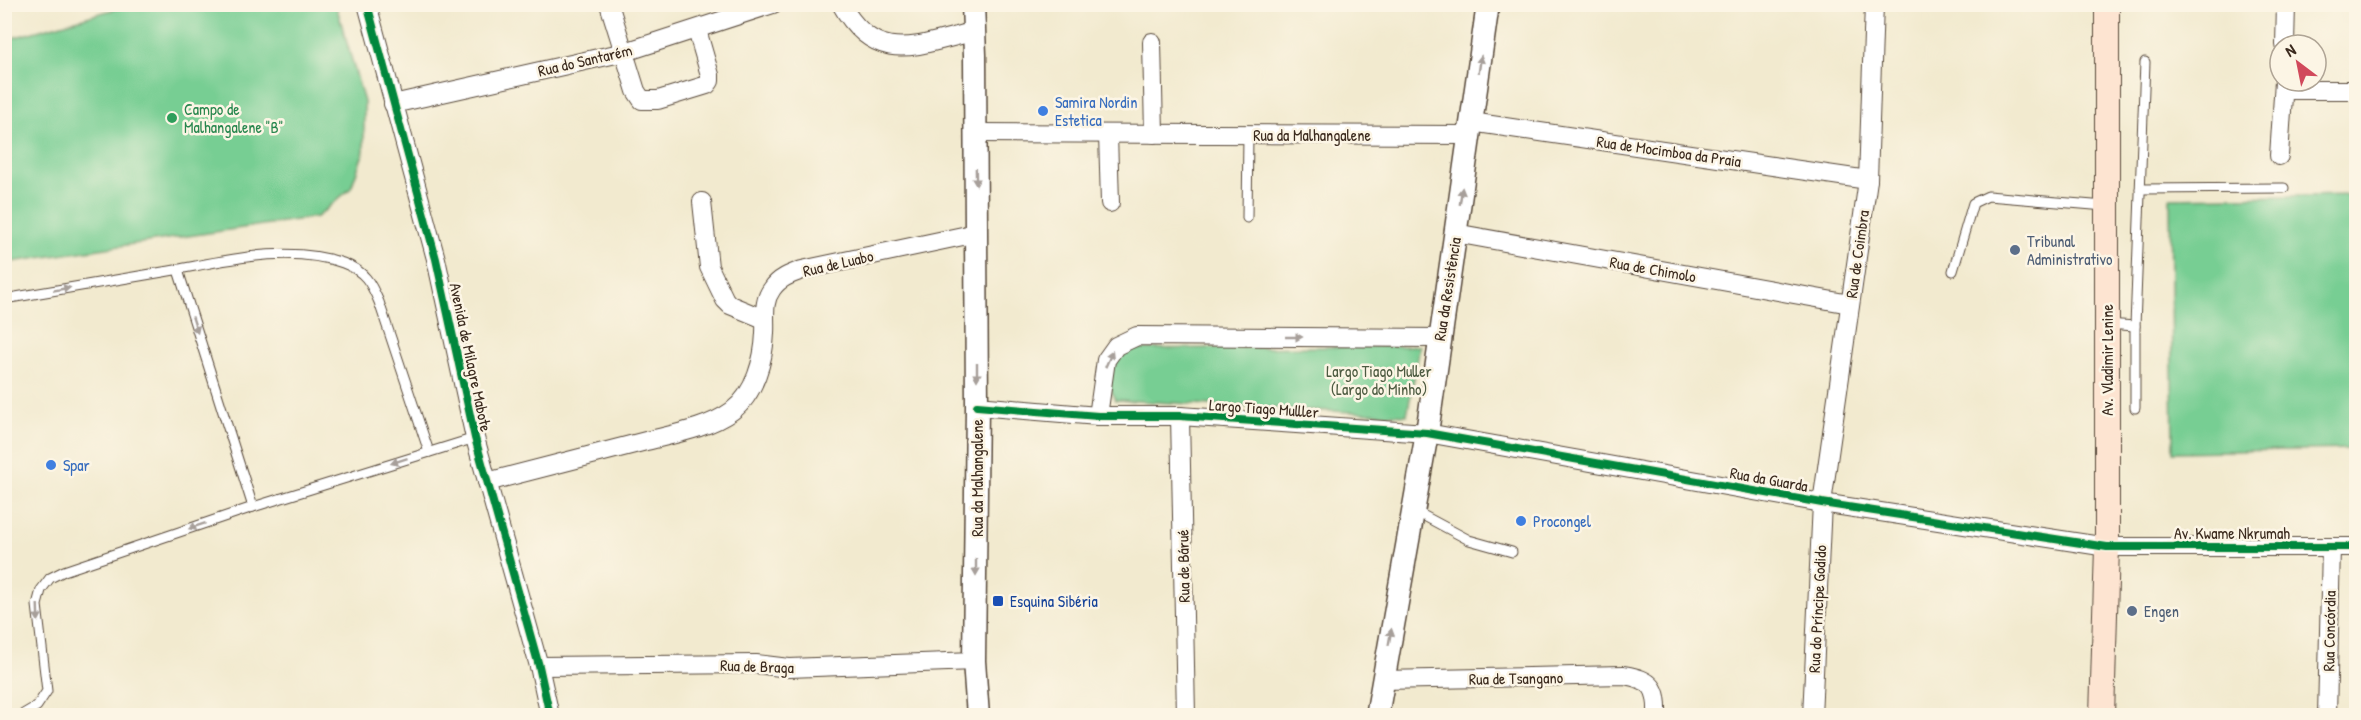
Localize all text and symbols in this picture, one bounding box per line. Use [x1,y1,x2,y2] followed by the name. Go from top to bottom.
[2268,33,2328,93] north arrow
[536,38,634,82] street label: Rua do Santarém
[2281,38,2300,62] text: N
[1475,54,1484,73] one-way arrow
[1055,91,1137,131] place label: Samira Nordin Estetica
[184,98,283,138] place label: Campo de Malhangalene "B"
[1036,104,1050,118] marker: Samira Nordin Estetica
[165,111,179,125] marker: Campo de Malhangalene "B"
[1253,124,1371,146] street label: Rua da Malhangalene
[1595,130,1743,172] street label: Rua de Mocimboa da Praia
[971,167,981,186] one-way arrow
[1456,186,1465,205] one-way arrow
[1840,209,1874,299] street label: Rua de Coimbra
[2027,230,2113,270] place label: Tribunal Administrativo
[1428,236,1466,342] street label: Rua da Resistência
[2008,243,2022,257] marker: Tribunal Administrativo
[801,244,876,282] street label: Rua de Luabo
[1608,251,1698,287] street label: Rua de Chimolo
[444,281,498,434] street label: Avenida de Milagre Mabote
[53,285,72,294] one-way arrow
[2096,304,2118,416] street label: Av. Vladimir Lenine
[191,316,201,334] one-way arrow
[1285,332,1304,342] one-way arrow
[1104,349,1114,367] one-way arrow
[1326,360,1432,400] park label: Largo Tiago Muller (Largo do Minho)
[972,362,982,381] one-way arrow
[1208,393,1320,423] street label: Largo Tiago Mulller
[966,419,988,537] street label: Rua da Malhangalene
[63,454,90,476] place label: Spar
[390,457,408,466] one-way arrow
[44,458,58,472] marker: Spar
[1728,461,1810,497] street label: Rua da Guarda
[1533,510,1592,532] place label: Procongel
[1514,514,1528,528] marker: Procongel
[188,522,206,531] one-way arrow
[2174,522,2290,544] street label: Av. Kwame Nkrumah
[1171,529,1195,603] street label: Rua de Bárué
[1803,544,1831,673] street label: Rua do Príncipe Godido
[971,557,981,576] one-way arrow
[1010,590,1098,612] place label: Esquina Sibéria
[2317,590,2341,672] street label: Rua Concórdia
[991,594,1005,608] marker: Esquina Sibéria
[2144,600,2179,622] place label: Engen
[33,604,43,623] one-way arrow
[2125,604,2139,618] marker: Engen
[1386,627,1395,646] one-way arrow
[720,654,794,678] street label: Rua de Braga
[1469,666,1564,690] street label: Rua de Tsangano

